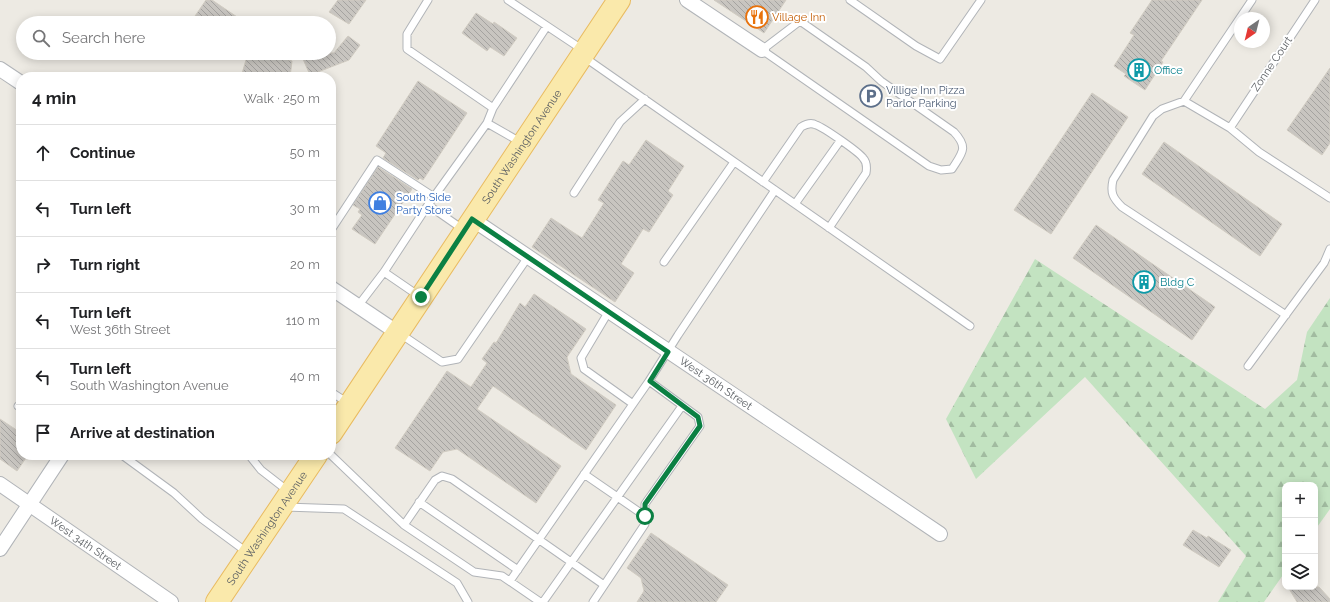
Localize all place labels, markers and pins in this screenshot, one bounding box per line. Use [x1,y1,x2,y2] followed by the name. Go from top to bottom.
[744,4,770,30] restaurant icon: Village Inn
[772,11,825,24] place label: Village Inn
[1126,57,1152,83] building icon: Office
[1154,64,1183,77] place label: Office
[858,83,884,109] parking icon: Villige Inn Pizza Parlor Parking
[886,84,965,110] place label: Villige Inn Pizza Parlor Parking
[367,190,393,216] shop icon: South Side Party Store
[396,191,452,217] place label: South Side Party Store
[1131,269,1157,295] building icon: Bldg C
[1160,276,1195,289] place label: Bldg C

